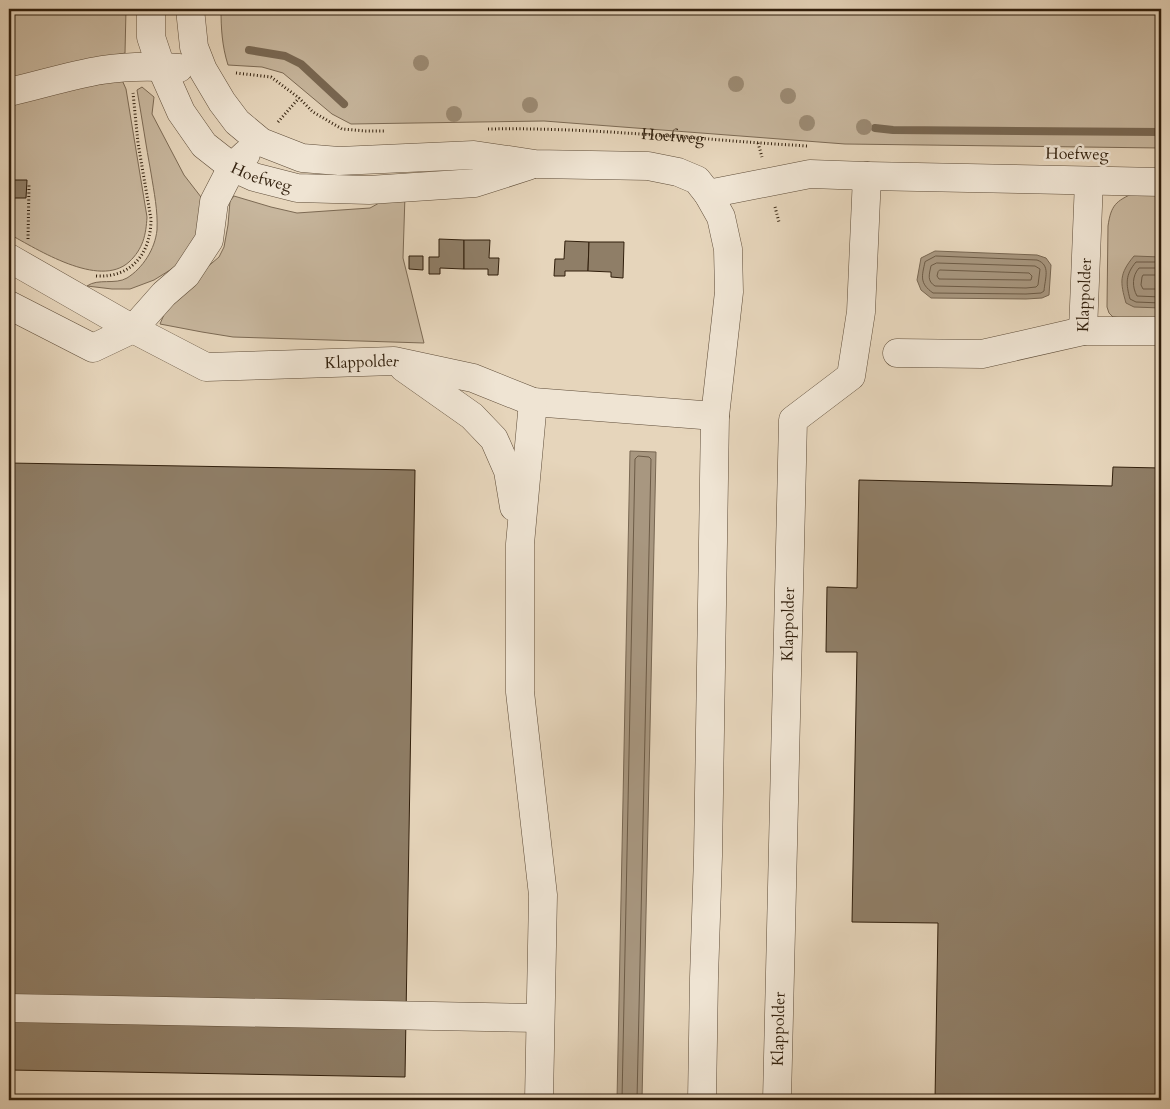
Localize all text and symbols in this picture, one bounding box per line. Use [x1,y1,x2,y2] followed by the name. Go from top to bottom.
[640,123,705,150] street label: Hoefweg
[1045,142,1109,166] street label: Hoefweg
[227,157,294,197] street label: Hoefweg
[1072,257,1097,333] street label: Klappolder
[324,350,401,374] street label: Klappolder
[776,587,800,662] street label: Klappolder
[767,991,791,1066] street label: Klappolder

